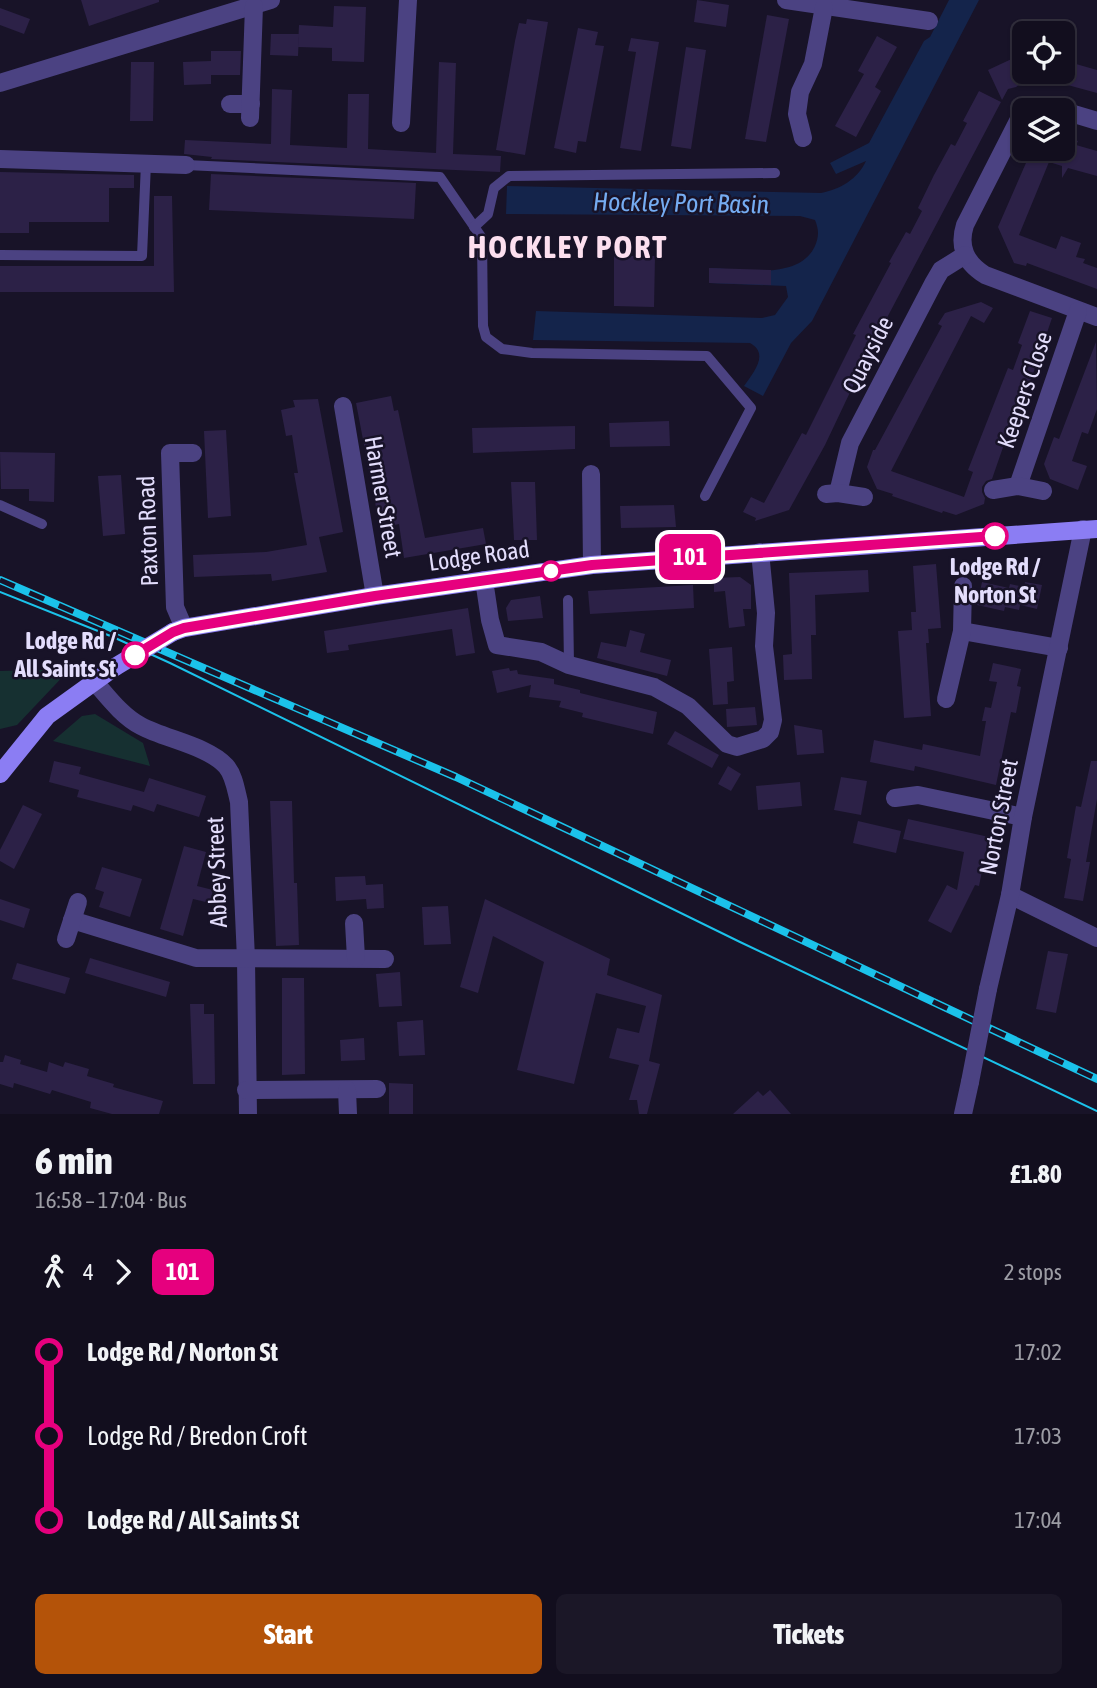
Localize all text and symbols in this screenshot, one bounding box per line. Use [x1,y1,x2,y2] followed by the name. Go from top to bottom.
[1012,21,1075,161] map controls
[1012,21,1075,84] button: locate
[1012,98,1075,161] button: layers
[593,186,770,220] water label: Hockley Port Basin
[468,228,668,265] district label: HOCKLEY PORT
[837,312,898,398] street label: Quayside
[992,328,1057,452] street label: Keepers Close
[359,434,408,560] street label: Harmer Street
[132,475,163,587] street label: Paxton Road
[982,523,1008,549] marker: Lodge Rd / Norton St
[650,534,730,580] line badge: 101
[427,535,531,576] street label: Lodge Road
[673,543,707,570] text: 101
[950,553,1041,608] place label: Lodge Rd / Norton St
[541,561,561,581] unlabelled marker
[13,627,117,682] place label: Lodge Rd / All Saints St
[122,642,148,668] marker: Lodge Rd / All Saints St
[974,756,1023,877] street label: Norton Street
[201,816,232,928] street label: Abbey Street
[35,1139,113,1182] text: 6 min
[1010,1159,1062,1189] text: £1.80
[35,1187,187,1213] text: 16:58 – 17:04 · Bus
[35,1253,73,1291] icon: walk
[104,1253,142,1291] icon: forward
[166,1258,200,1285] text: 101
[83,1259,94,1285] text: 4
[1004,1259,1062,1285] text: 2 stops
[87,1337,278,1367] text: Lodge Rd / Norton St
[1014,1339,1062,1365] text: 17:02
[87,1421,308,1451] text: Lodge Rd / Bredon Croft
[1014,1423,1062,1449] text: 17:03
[87,1505,299,1535] text: Lodge Rd / All Saints St
[1014,1507,1062,1533] text: 17:04
[35,1594,542,1674] button: Start
[556,1594,1062,1674] button: Tickets

